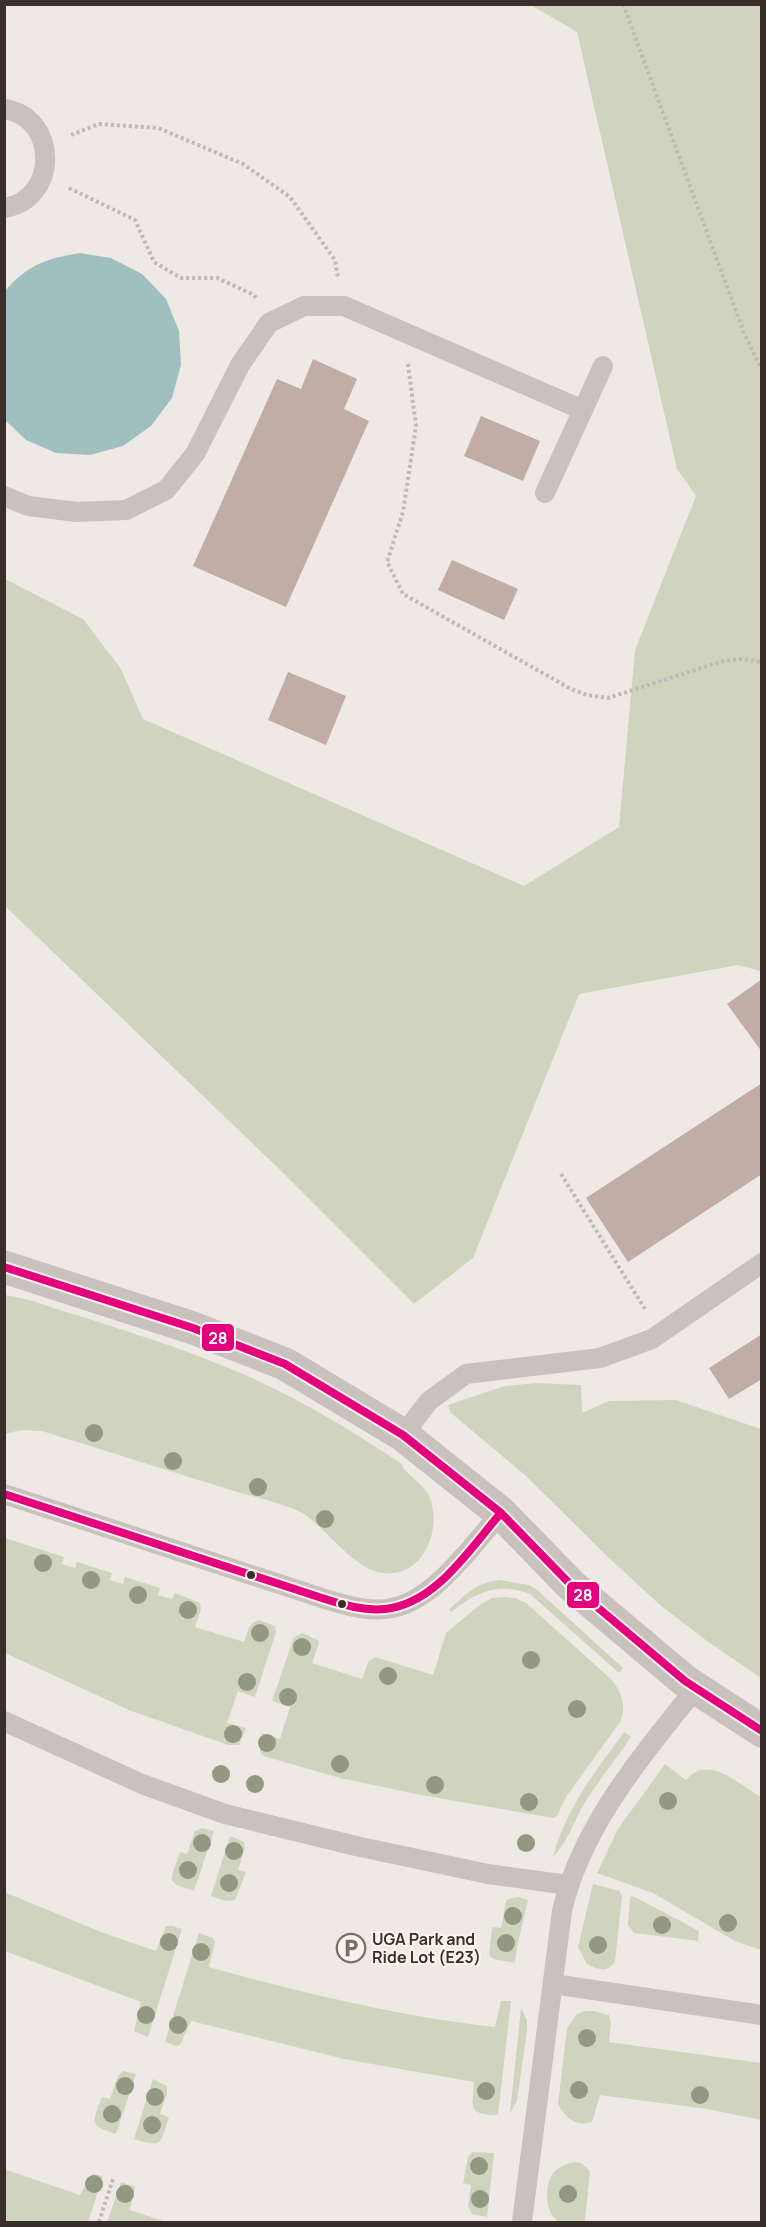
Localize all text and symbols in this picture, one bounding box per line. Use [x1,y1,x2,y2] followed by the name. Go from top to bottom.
[201,1323,235,1352] line badge: 28
[208,1327,228,1349] text: 28
[245,1569,257,1581] unlabelled marker
[566,1581,600,1609] line badge: 28
[573,1584,593,1606] text: 28
[336,1598,348,1610] unlabelled marker
[372,1928,481,1968] place label: UGA Park and Ride Lot (E23)
[335,1932,367,1964] parking icon: UGA Park and Ride Lot (E23)

